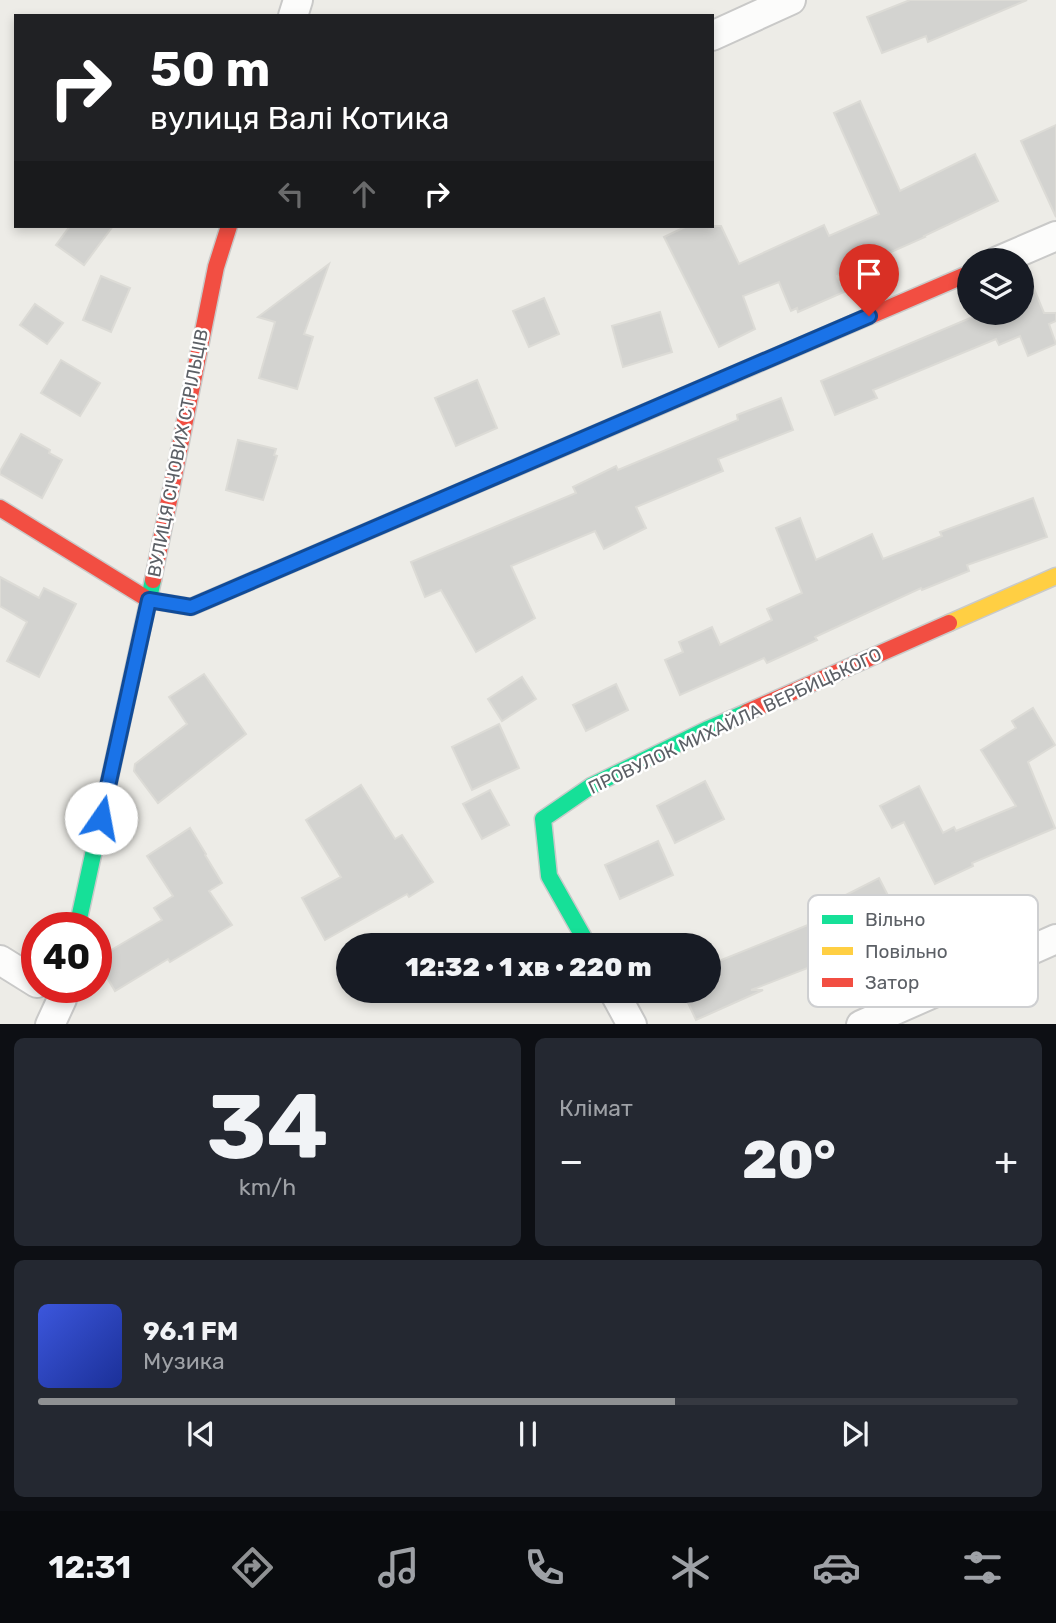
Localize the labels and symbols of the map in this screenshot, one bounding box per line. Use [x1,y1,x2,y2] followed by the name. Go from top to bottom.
[839,244,899,316] pin
[143,327,213,579] street label: ВУЛИЦЯ СІЧОВИХ СТРІЛЬЦІВ
[585,643,885,799] street label: ПРОВУЛОК МИХАЙЛА ВЕРБИЦЬКОГО
[64,781,138,855] position arrow
[808,895,1038,1007] legend
[865,908,925,931] text: Вільно
[21,912,112,1003] speed limit sign: 40
[865,940,948,963] text: Повільно
[865,971,919,994] text: Затор

